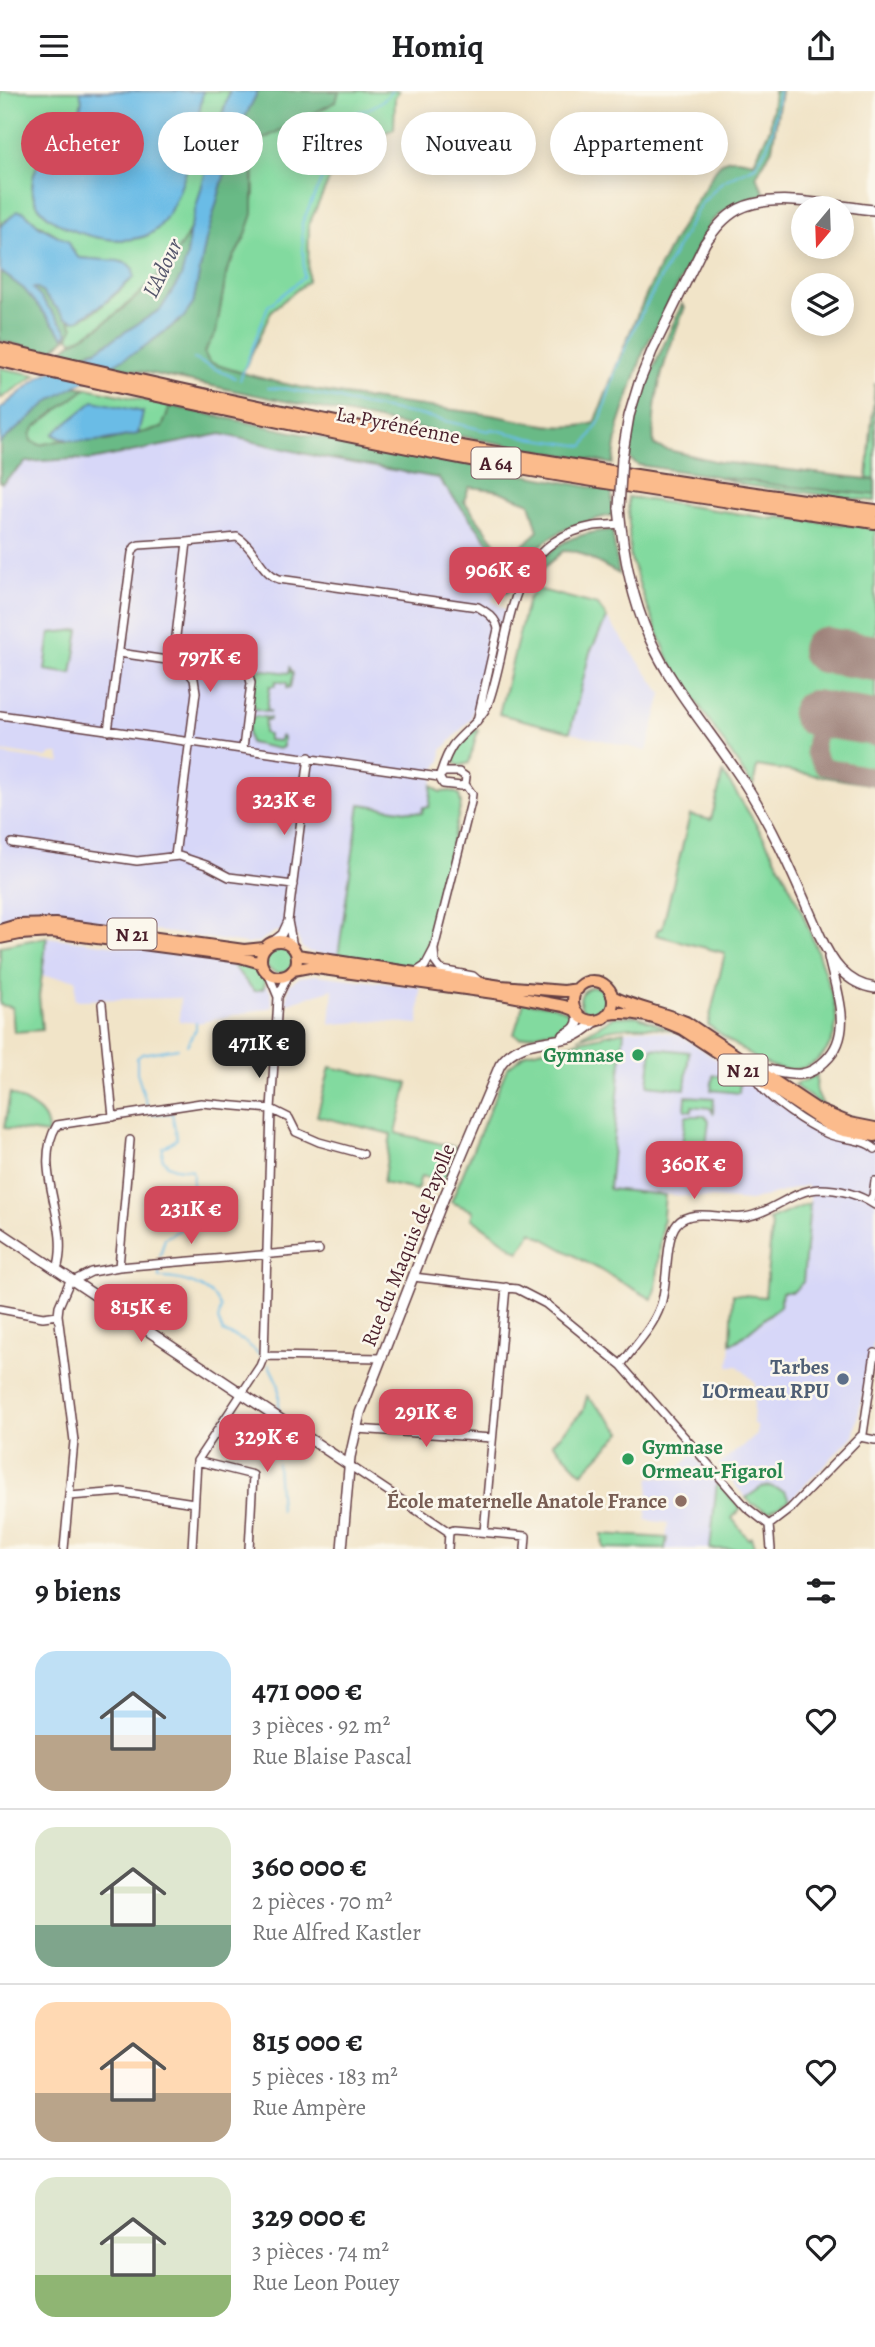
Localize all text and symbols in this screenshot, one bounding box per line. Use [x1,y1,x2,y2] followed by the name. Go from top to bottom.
[391,24,484,68] text: Homiq
[35,27,73,65] icon: menu
[802,27,840,65] icon: share
[21,112,144,175] chip: Acheter
[158,112,263,175] chip: Louer
[277,112,387,175] chip: Filtres
[401,112,536,175] chip: Nouveau
[550,112,728,175] chip: Appartement
[791,196,854,259] north arrow
[791,196,854,336] map controls
[135,233,190,303] water label: L'Adour
[791,273,854,336] button: layers
[334,399,462,451] street label: La Pyrénéenne
[472,447,520,479] road number: A 64
[441,547,555,607] pin: 906K €
[465,554,531,585] text: 906K €
[153,635,267,694] pin: 797K €
[179,641,241,672] text: 797K €
[227,777,341,837] pin: 323K €
[252,784,316,815] text: 323K €
[108,919,156,949] road number: N 21
[202,1021,316,1080] pin: 471K €
[228,1027,290,1058] text: 471K €
[543,1041,624,1069] place label: Gymnase
[630,1047,646,1063] marker: Gymnase
[718,1055,768,1086] road number: N 21
[354,1139,462,1351] street label: Rue du Maquis de Payolle
[637,1141,751,1201] pin: 360K €
[662,1148,726,1179] text: 360K €
[134,1187,248,1246] pin: 231K €
[160,1193,222,1224] text: 231K €
[84,1285,198,1344] pin: 815K €
[110,1291,172,1322] text: 815K €
[702,1353,829,1405] place label: Tarbes L'Ormeau RPU
[835,1371,851,1387] marker: Tarbes L'Ormeau RPU
[369,1389,483,1449] pin: 291K €
[395,1396,457,1427] text: 291K €
[210,1415,324,1474] pin: 329K €
[235,1421,299,1452] text: 329K €
[642,1433,783,1485] place label: Gymnase Ormeau-Figarol
[620,1451,636,1467] marker: Gymnase Ormeau-Figarol
[387,1487,667,1515] place label: École maternelle Anatole France
[673,1493,689,1509] marker: École maternelle Anatole France
[35,1571,121,1611] text: 9 biens
[802,1572,840,1610] icon: filters
[252,1670,363,1710] text: 471 000 €
[91,1679,175,1763] icon: home
[802,1702,840,1740] icon: heart
[252,1710,390,1741] text: 3 pièces · 92 m²
[252,1741,411,1772] text: Rue Blaise Pascal
[252,1846,367,1886] text: 360 000 €
[91,1855,175,1939] icon: home
[802,1878,840,1916] icon: heart
[252,1886,392,1917] text: 2 pièces · 70 m²
[252,1917,421,1948] text: Rue Alfred Kastler
[252,2021,363,2061] text: 815 000 €
[91,2030,175,2114] icon: home
[802,2053,840,2091] icon: heart
[252,2061,398,2092] text: 5 pièces · 183 m²
[252,2092,366,2123] text: Rue Ampère
[252,2196,366,2236] text: 329 000 €
[91,2205,175,2289] icon: home
[802,2228,840,2266] icon: heart
[252,2236,389,2267] text: 3 pièces · 74 m²
[252,2267,399,2298] text: Rue Leon Pouey

